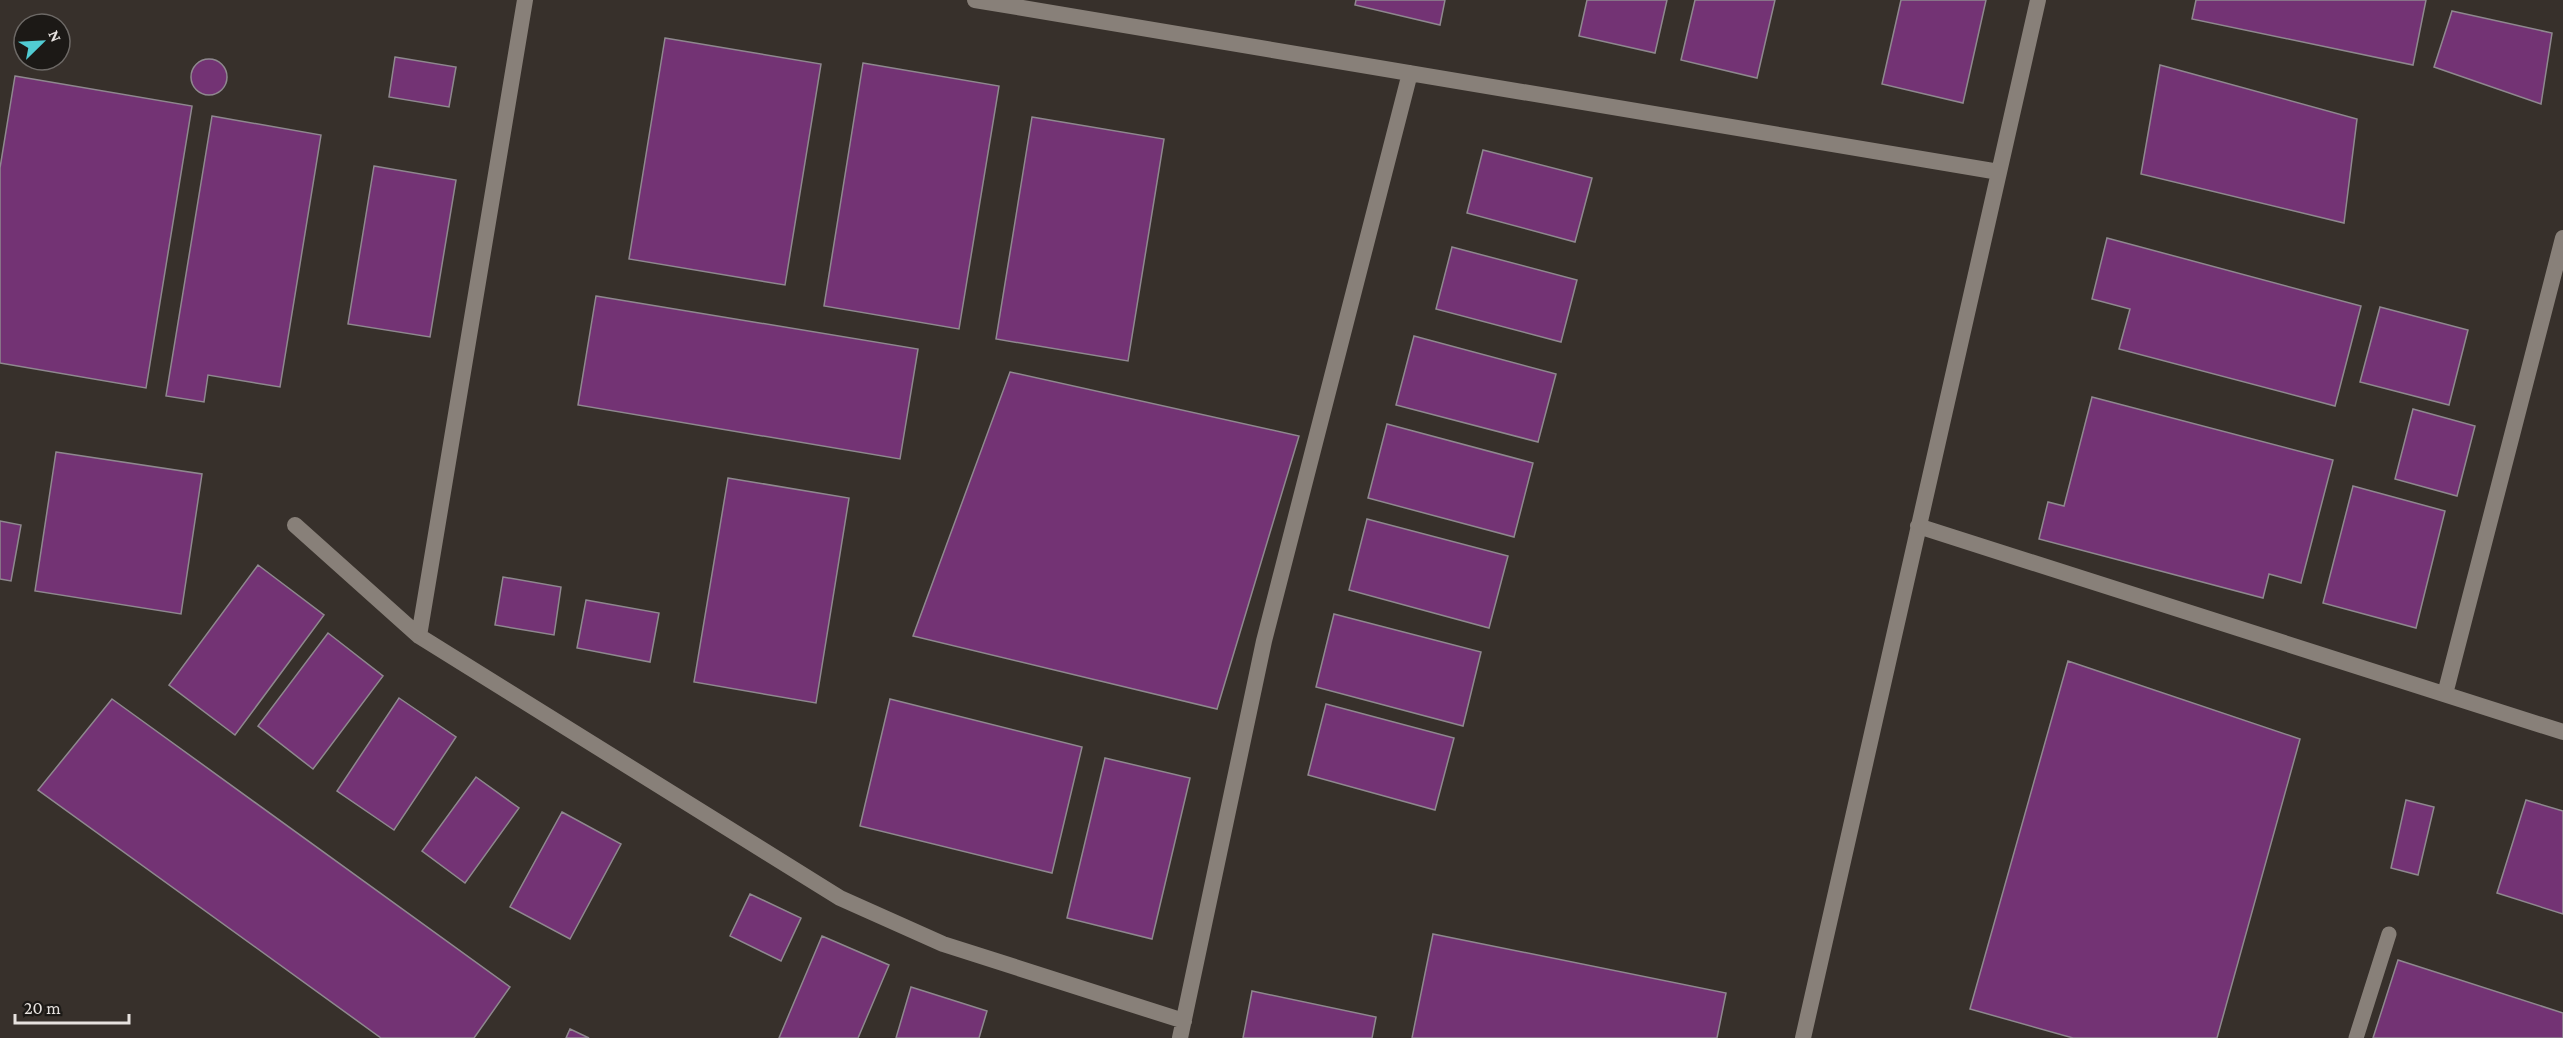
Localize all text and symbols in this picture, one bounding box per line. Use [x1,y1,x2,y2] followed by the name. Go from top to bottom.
[12,12,72,72] north arrow
[45,28,65,45] text: N
[15,987,129,1025] scale bar
[24,998,61,1018] text: 20 m

